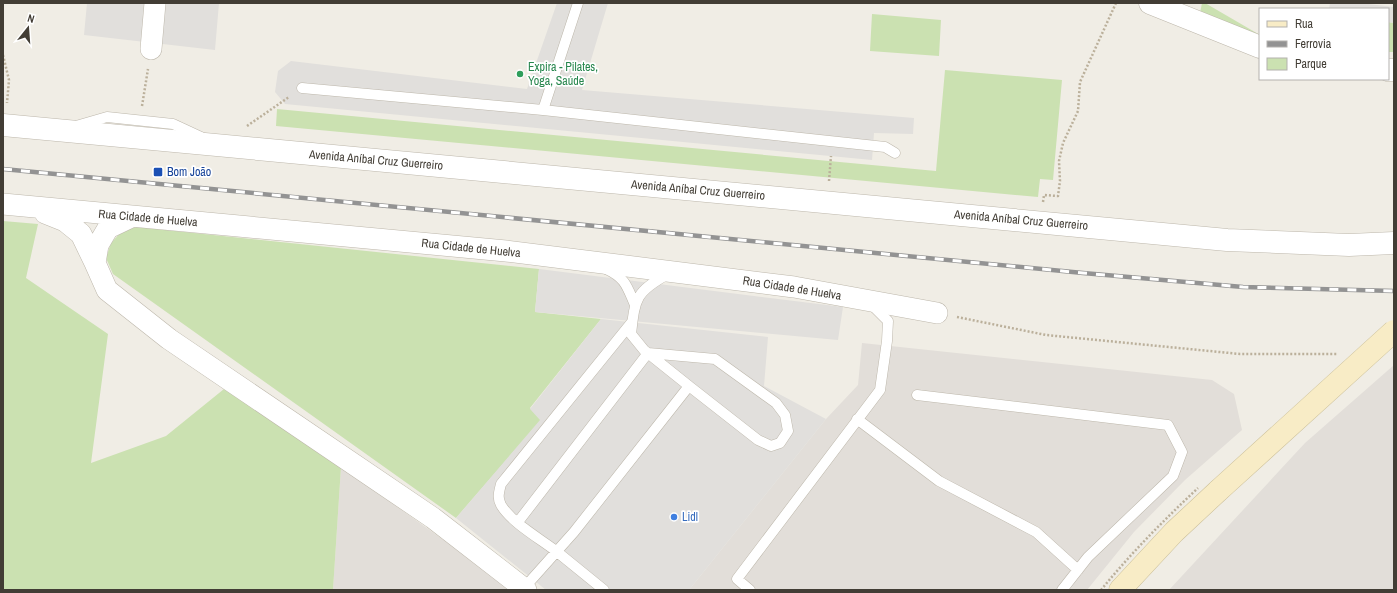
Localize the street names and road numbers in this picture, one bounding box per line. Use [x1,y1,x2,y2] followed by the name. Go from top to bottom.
[307,146,444,174] street label: Avenida Aníbal Cruz Guerreiro
[629,176,766,204] street label: Avenida Aníbal Cruz Guerreiro
[98,206,199,230] street label: Rua Cidade de Huelva
[952,206,1089,234] street label: Avenida Aníbal Cruz Guerreiro
[421,235,522,261] street label: Rua Cidade de Huelva
[742,272,843,304] street label: Rua Cidade de Huelva

